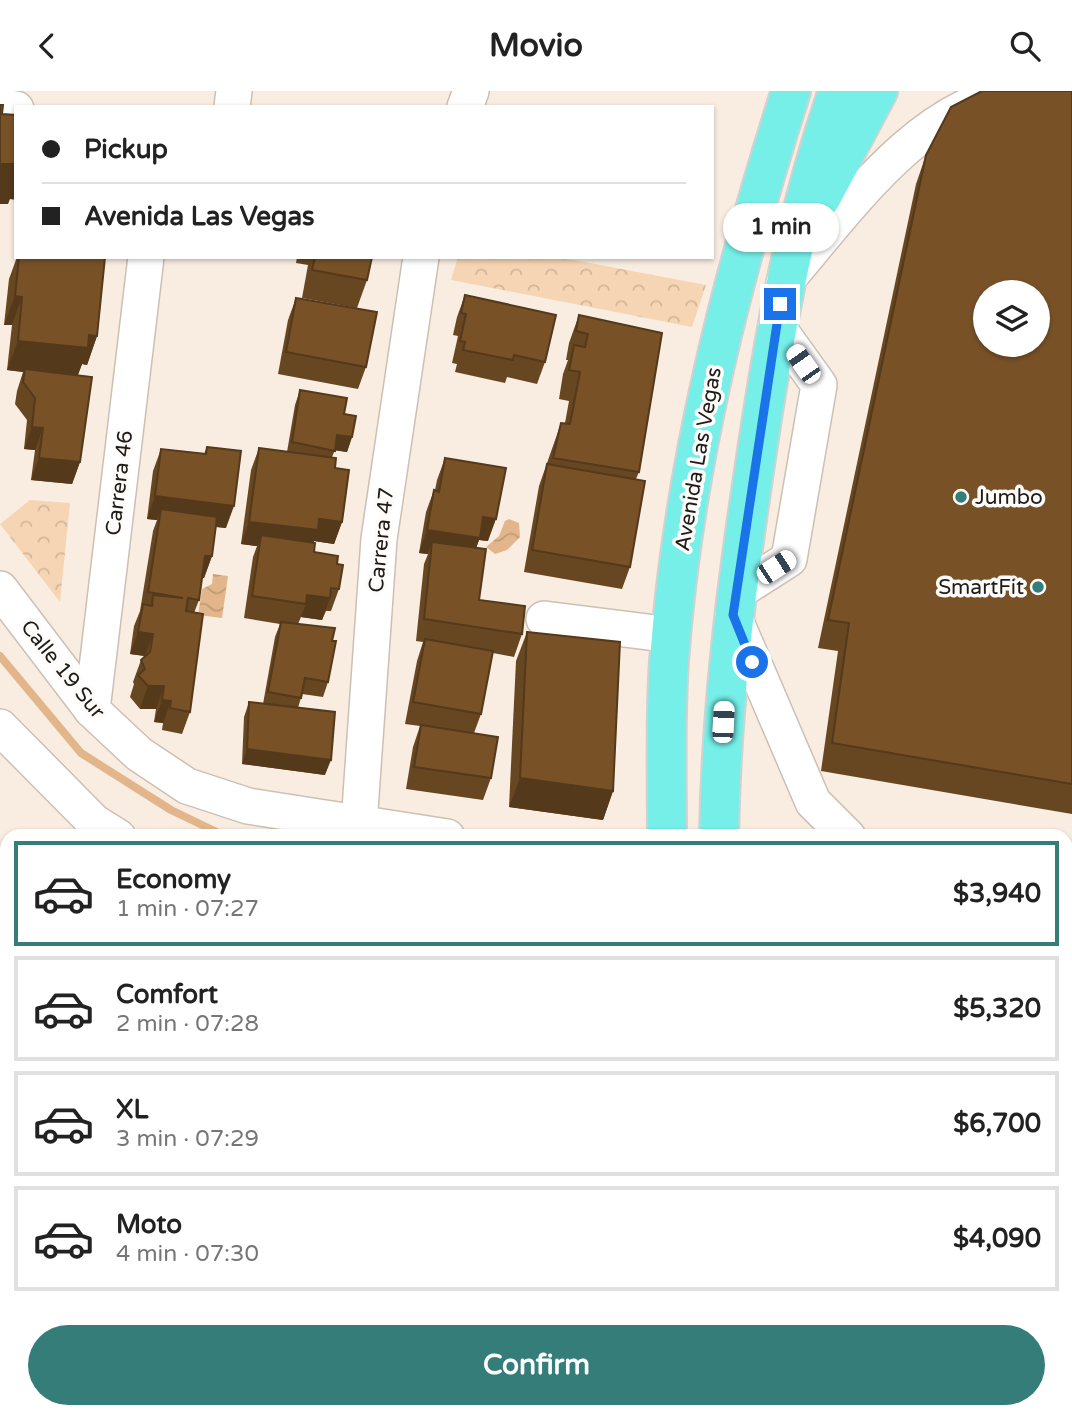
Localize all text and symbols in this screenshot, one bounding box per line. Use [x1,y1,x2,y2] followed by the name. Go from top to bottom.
[28,27,66,65] icon: back
[489,27,583,65] text: Movio
[1006,27,1044,65] icon: search
[84,134,168,165] text: Pickup
[84,201,315,232] text: Avenida Las Vegas
[722,202,838,251] callout: 1 min
[750,213,812,241] text: 1 min
[973,280,1050,357] map controls
[973,280,1050,357] button: layers
[764,288,796,320] route end
[783,341,824,387] car
[670,365,727,553] street label: Avenida Las Vegas
[101,429,138,537] street label: Carrera 46
[975,485,1043,510] place label: Jumbo
[364,486,399,594] street label: Carrera 47
[953,489,969,505] marker: Jumbo
[753,547,800,587] car
[938,575,1024,600] place label: SmartFit
[1030,579,1046,595] marker: SmartFit
[15,615,110,724] street label: Calle 19 Sur
[736,646,768,678] route start
[712,700,735,744] car
[32,862,95,925] icon: car
[116,864,231,895] text: Economy
[953,878,1041,909] text: $3,940
[116,895,259,923] text: 1 min · 07:27
[32,977,95,1040] icon: car
[116,979,218,1010] text: Comfort
[953,993,1041,1024] text: $5,320
[116,1010,259,1038] text: 2 min · 07:28
[32,1092,95,1155] icon: car
[116,1094,148,1125] text: XL
[953,1108,1041,1139] text: $6,700
[116,1125,259,1153] text: 3 min · 07:29
[32,1207,95,1270] icon: car
[116,1209,182,1240] text: Moto
[953,1223,1041,1254] text: $4,090
[116,1240,259,1268] text: 4 min · 07:30
[28,1325,1045,1405] button: Confirm

